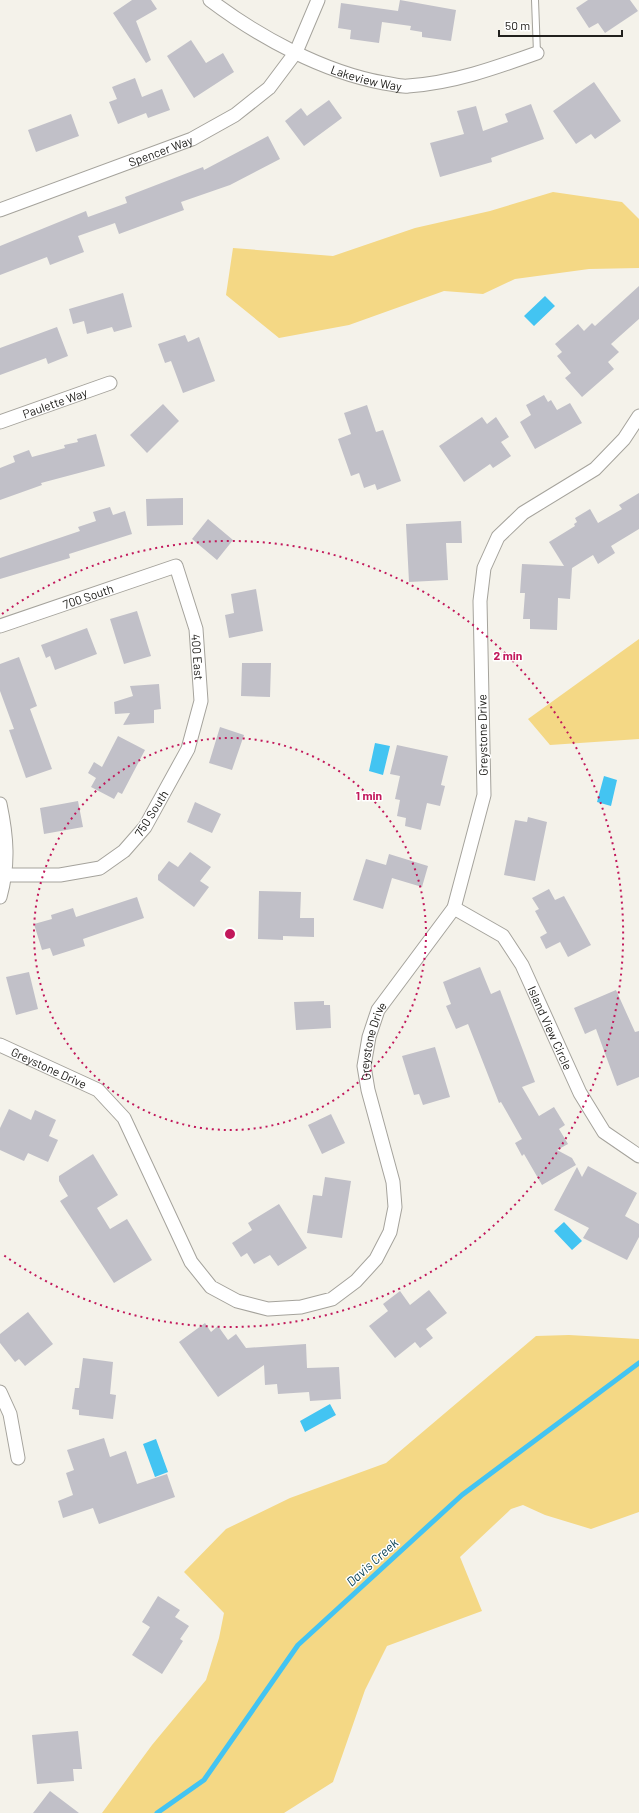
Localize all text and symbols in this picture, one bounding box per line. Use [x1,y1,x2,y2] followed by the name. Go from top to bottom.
[499,12,622,38] scale bar
[505,18,530,32] text: 50 m
[329,62,403,93] street label: Lakeview Way
[126,132,195,169] street label: Spencer Way
[20,385,89,421] street label: Paulette Way
[61,581,115,611] street label: 700 South
[189,633,207,680] street label: 400 East
[494,648,522,662] text: 2 min
[474,694,490,776] street label: Greystone Drive
[131,787,171,839] street label: 750 South
[356,788,382,802] text: 1 min
[223,927,237,941] centre of rings
[525,984,576,1072] street label: Island View Circle
[357,999,389,1082] street label: Greystone Drive
[9,1044,89,1091] street label: Greystone Drive
[343,1534,402,1589] water label: Davis Creek

